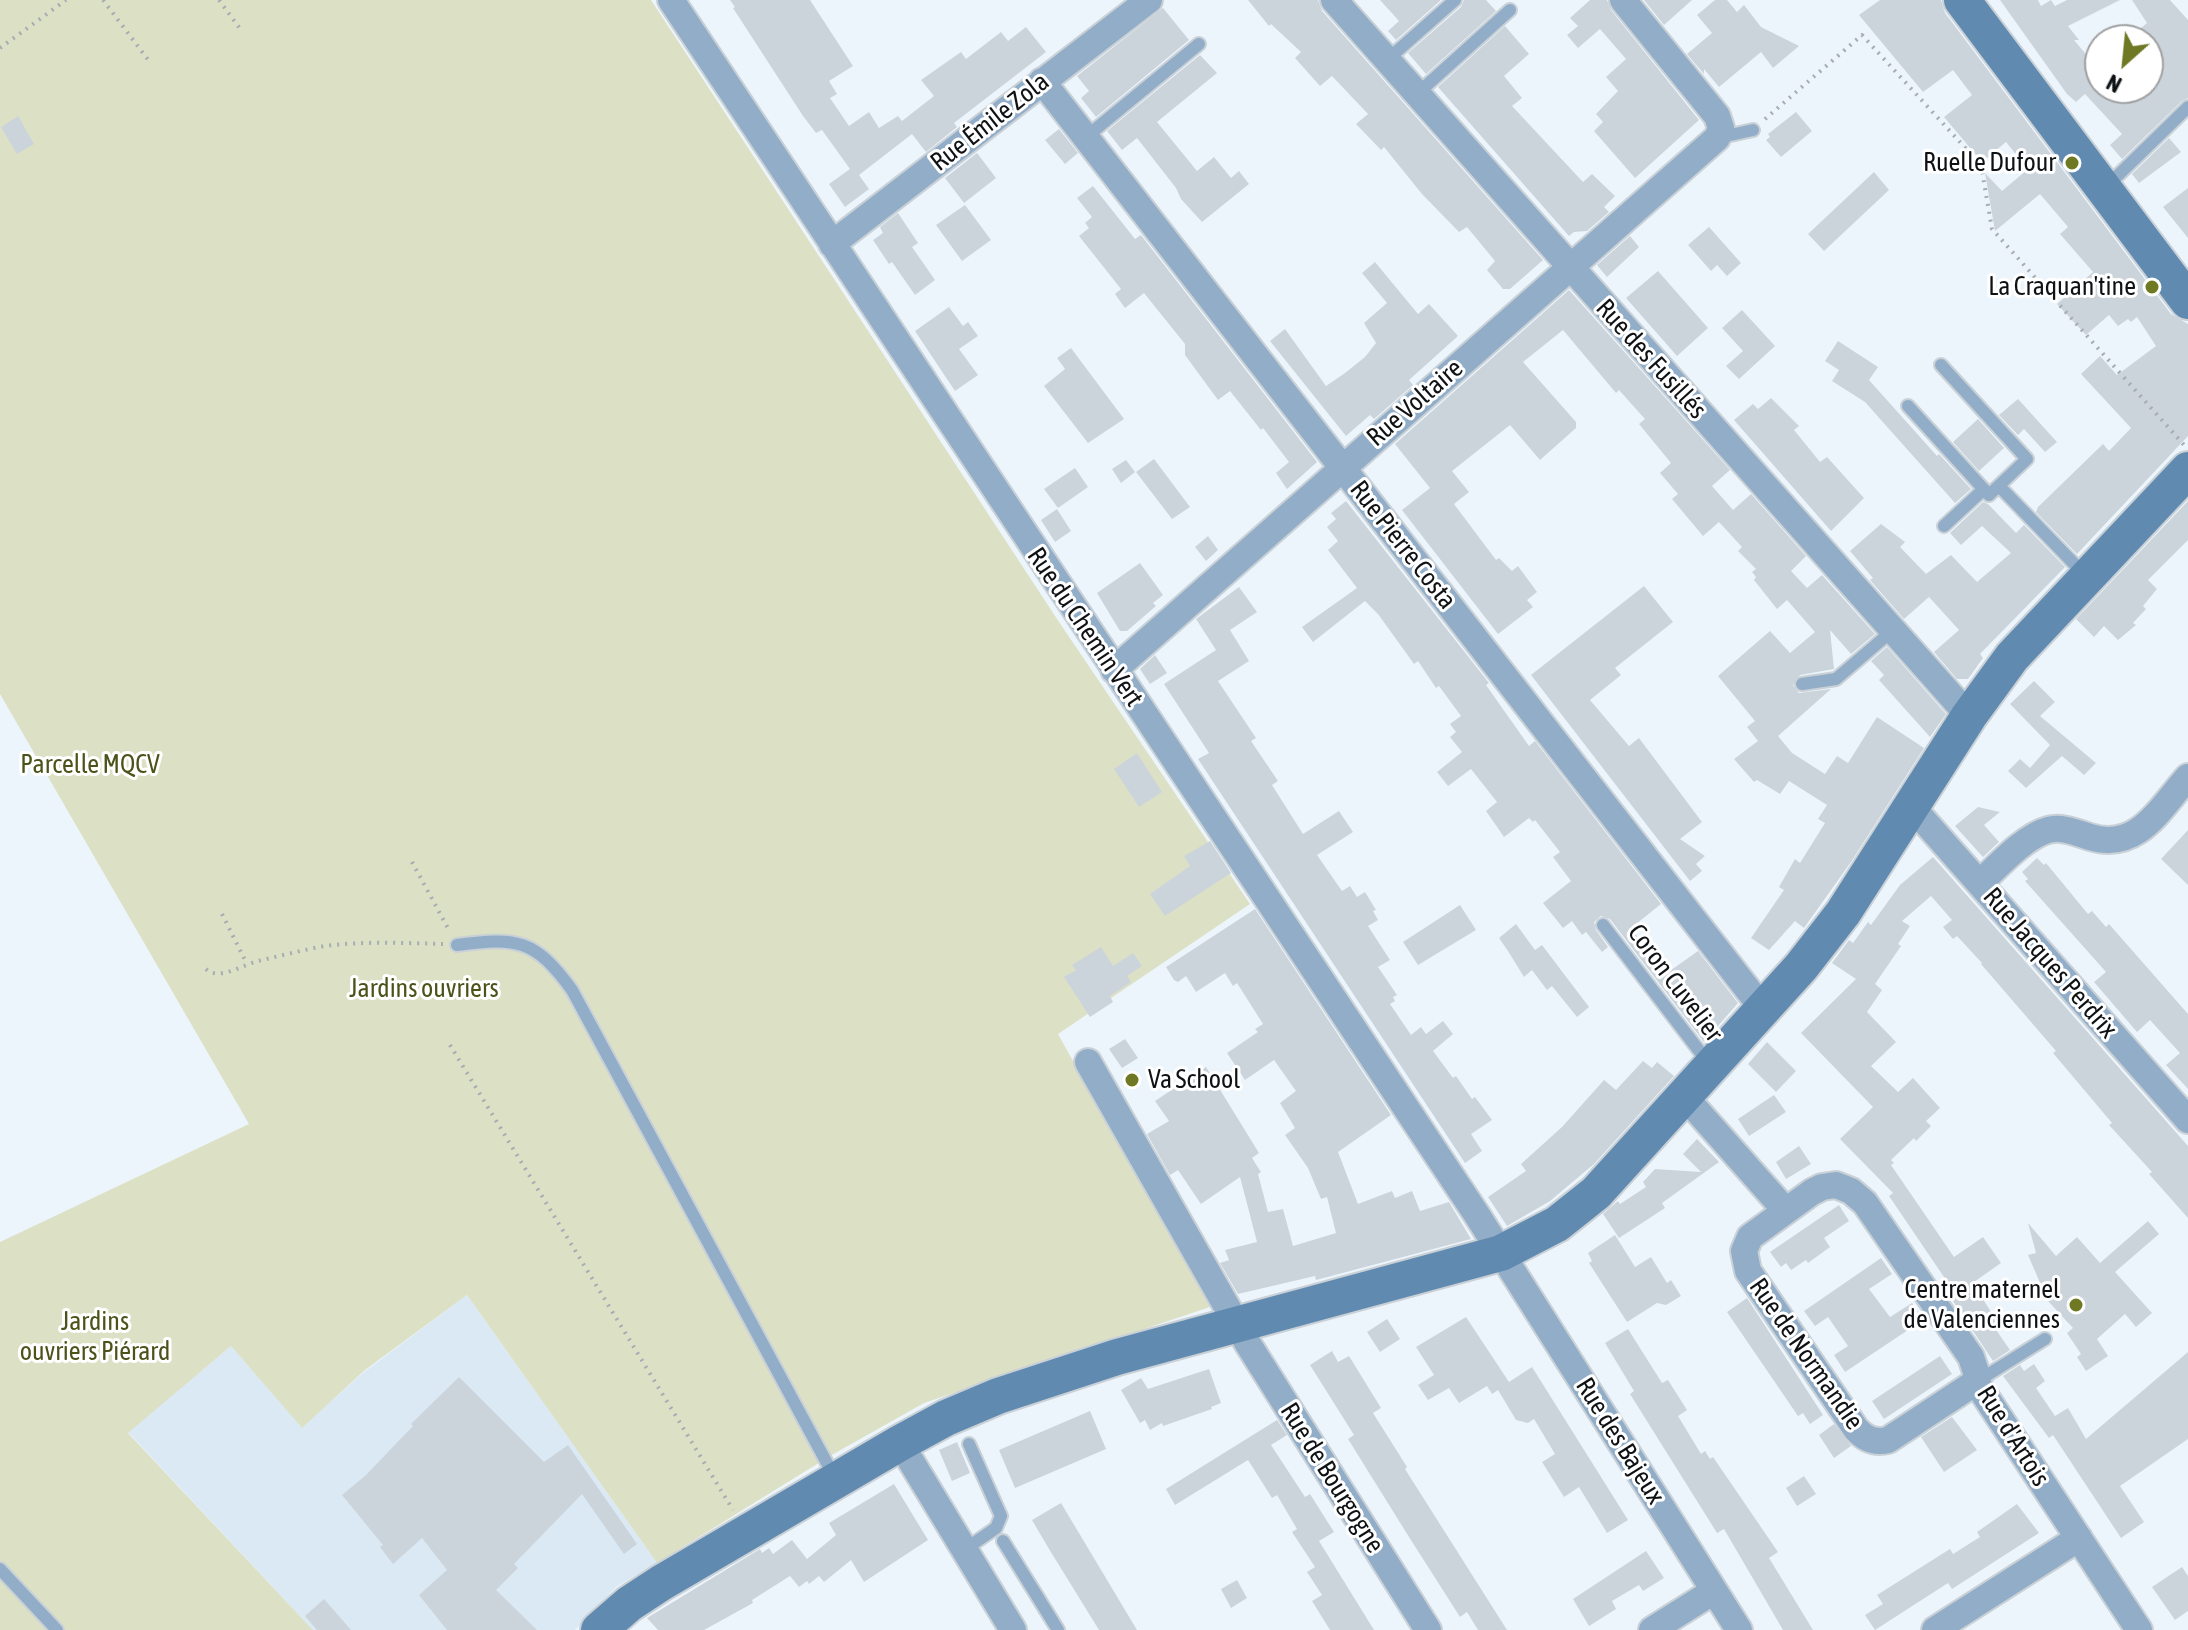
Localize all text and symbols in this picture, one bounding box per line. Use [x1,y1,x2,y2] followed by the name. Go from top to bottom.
[2084,24,2164,104] north arrow
[925,66,1055,178] street label: Rue Émile Zola
[2102,69,2126,98] text: N
[1923,147,2056,179] place label: Ruelle Dufour
[2063,154,2081,172] marker: Ruelle Dufour
[1988,271,2136,303] place label: La Craquan'tine
[2143,278,2161,296] marker: La Craquan'tine
[1589,293,1713,425] street label: Rue des Fusillés
[1361,353,1469,453] street label: Rue Voltaire
[1343,475,1463,615] street label: Rue Pierre Costa
[1020,542,1150,712] street label: Rue du Chemin Vert
[20,749,160,781] park label: Parcelle MQCV
[1976,882,2124,1044] street label: Rue Jacques Perdrix
[1621,918,1729,1048] street label: Coron Cuvelier
[349,973,499,1005] park label: Jardins ouvriers
[1148,1064,1240,1096] place label: Va School
[1123,1071,1141,1089] marker: Va School
[1742,1272,1870,1436] street label: Rue de Normandie
[1904,1274,2060,1336] place label: Centre maternel de Valenciennes
[2067,1296,2085,1314] marker: Centre maternel de Valenciennes
[20,1306,170,1368] park label: Jardins ouvriers Piérard
[1569,1372,1671,1510] street label: Rue des Bajeux
[1970,1380,2056,1492] street label: Rue d'Artois
[1273,1397,1391,1559] street label: Rue de Bourgogne

